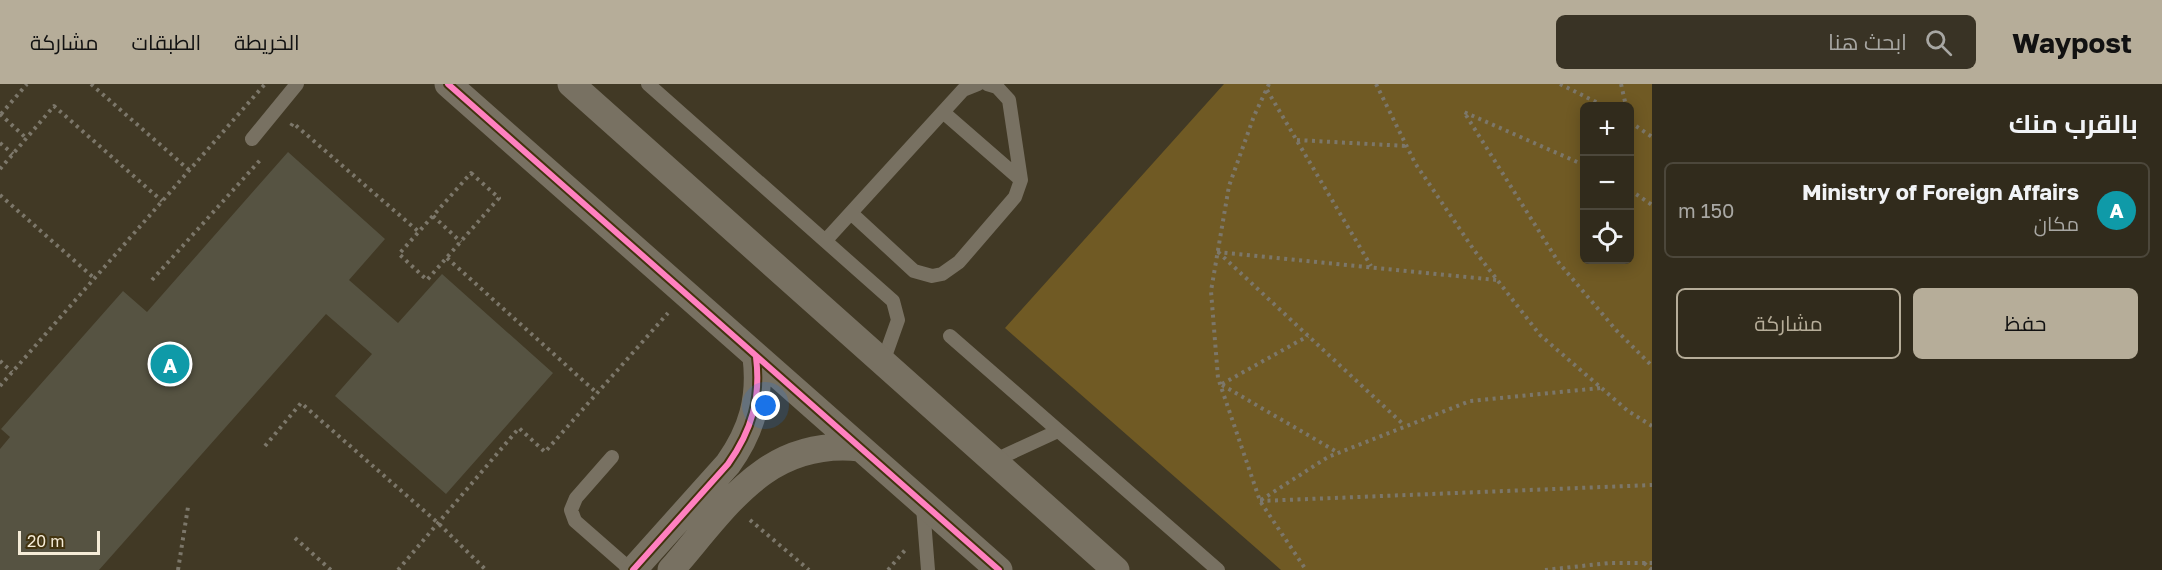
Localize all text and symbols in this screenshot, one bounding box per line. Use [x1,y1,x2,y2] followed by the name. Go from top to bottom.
[1556,15,1976,69] search box
[1922,26,1955,59] icon: search
[2012,26,2132,59] text: Waypost
[1828,28,1907,55] text: ابحث هنا
[30,29,99,55] text: مشاركة
[132,29,201,55] text: الطبقات
[234,29,300,55] text: الخريطة
[1580,102,1634,264] map controls
[1580,102,1634,156] button: +
[2009,108,2138,139] text: بالقرب منك
[1580,156,1634,210] button: −
[1802,178,2079,205] text: Ministry of Foreign Affairs
[1678,198,1734,222] text: 150 m
[2109,198,2124,222] text: A
[1580,210,1634,264] button: locate
[2034,211,2079,235] text: مكان
[1676,288,1901,359] button: مشاركة
[1913,288,2138,359] button: حفظ
[150,342,190,386] pin: A
[751,391,780,420] your location
[18,528,100,556] scale bar
[27,531,64,551] text: 20 m

